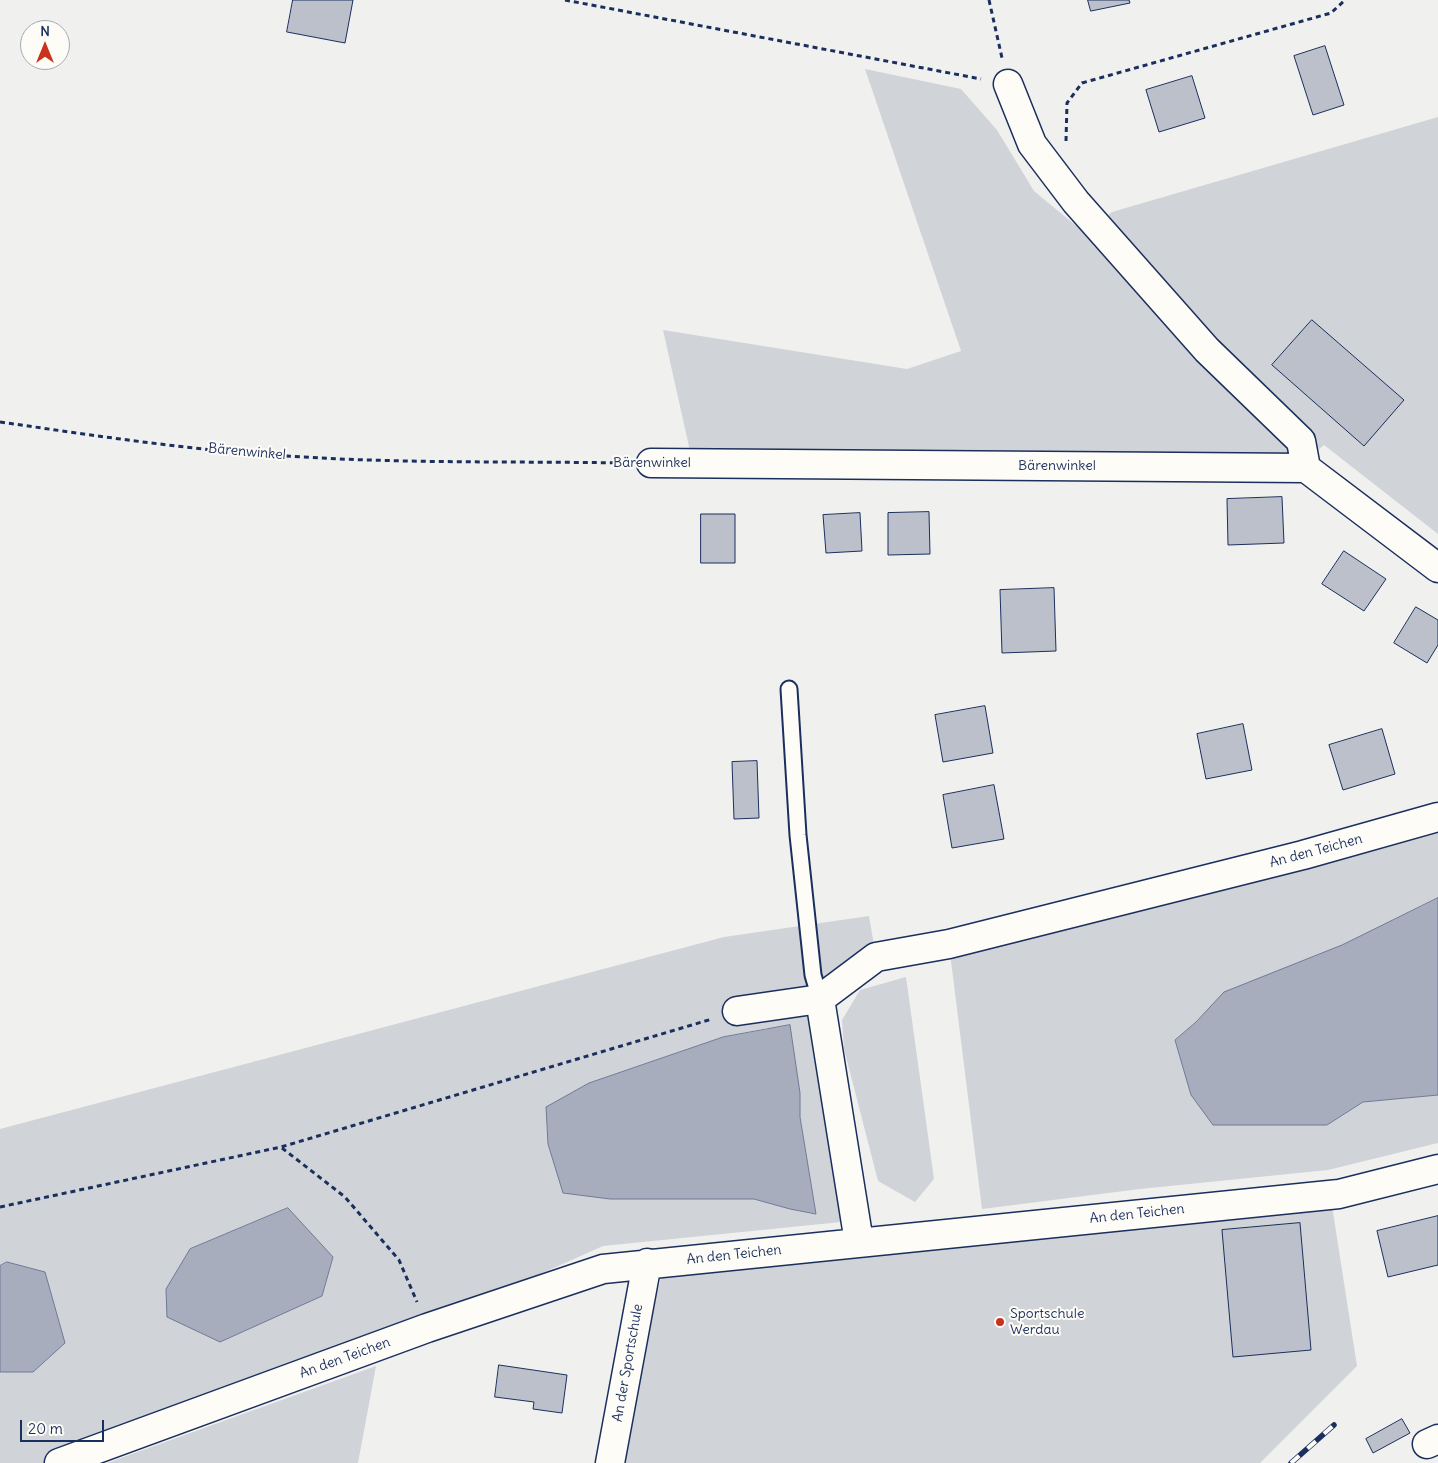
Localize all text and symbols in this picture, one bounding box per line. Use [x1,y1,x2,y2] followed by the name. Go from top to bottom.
[20,20,70,70] north arrow
[40,22,50,40] text: N
[207,440,287,464] street label: Bärenwinkel
[613,455,691,471] street label: Bärenwinkel
[1018,458,1096,474] street label: Bärenwinkel
[1268,831,1364,871] street label: An den Teichen
[1089,1201,1185,1227] street label: An den Teichen
[686,1242,782,1268] street label: An den Teichen
[609,1303,647,1423] street label: An der Sportschule
[1010,1306,1084,1338] place label: Sportschule Werdau
[994,1316,1006,1328] marker: Sportschule Werdau
[297,1334,393,1382] street label: An den Teichen
[22,1410,106,1442] scale bar
[28,1419,63,1438] text: 20 m

